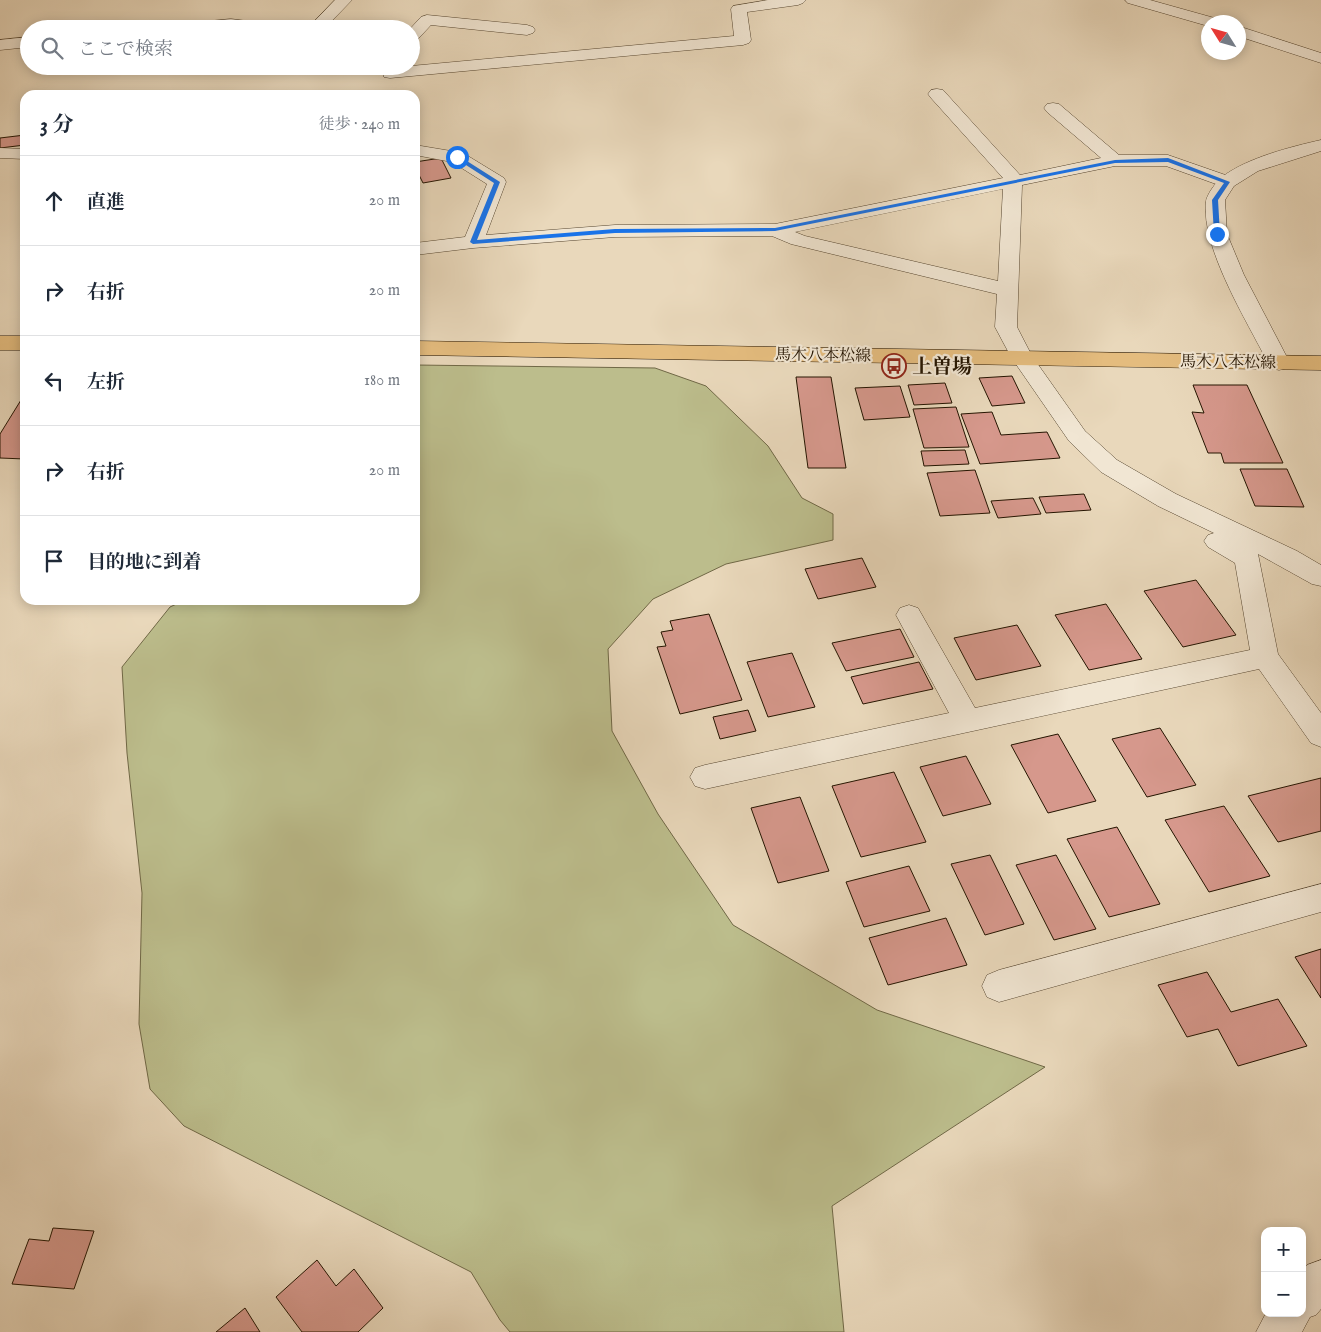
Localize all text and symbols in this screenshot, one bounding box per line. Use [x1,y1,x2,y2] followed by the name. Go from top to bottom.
[1201,15,1246,60] north arrow
[20,20,420,75] search box
[38,34,66,62] icon: search
[78,38,173,62] text: ここで検索
[40,112,73,139] text: 3 分
[318,115,400,135] text: 徒歩 · 240 m
[446,146,469,169] route start
[40,187,68,215] icon: ahead
[87,191,125,215] text: 直進
[369,191,400,211] text: 20 m
[1206,223,1229,246] route end
[40,277,68,305] icon: right
[87,281,125,305] text: 右折
[369,281,400,301] text: 20 m
[775,345,871,367] street label: 馬木八本松線
[1180,352,1276,374] street label: 馬木八本松線
[881,353,907,379] bus stop icon: 上曽場
[912,355,972,380] place label: 上曽場
[40,367,68,395] icon: left
[87,371,125,395] text: 左折
[364,371,400,391] text: 180 m
[40,457,68,485] icon: right
[87,461,125,485] text: 右折
[369,461,400,481] text: 20 m
[40,547,68,575] icon: arrive
[87,551,201,575] text: 目的地に到着
[1261,1227,1306,1317] map controls
[1261,1227,1306,1272] button: +
[1261,1272,1306,1317] button: −

